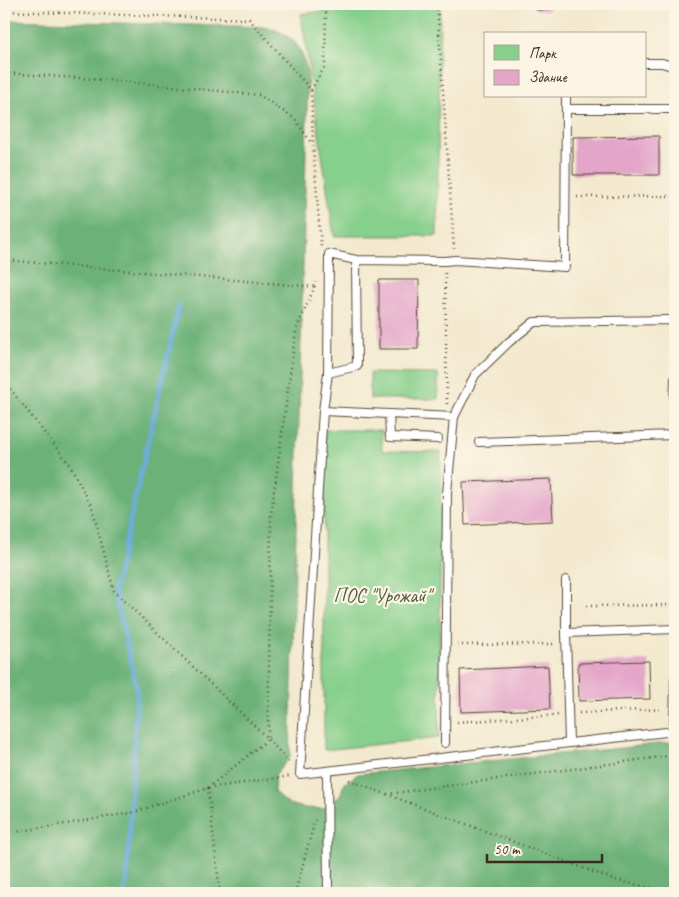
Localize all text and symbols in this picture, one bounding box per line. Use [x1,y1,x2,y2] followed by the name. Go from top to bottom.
[484,32,646,98] legend
[529,44,557,63] text: Парк
[529,68,568,87] text: Здание
[334,583,435,608] park label: ПОС "Урожай"
[487,832,602,864] scale bar
[494,840,521,859] text: 50 m

